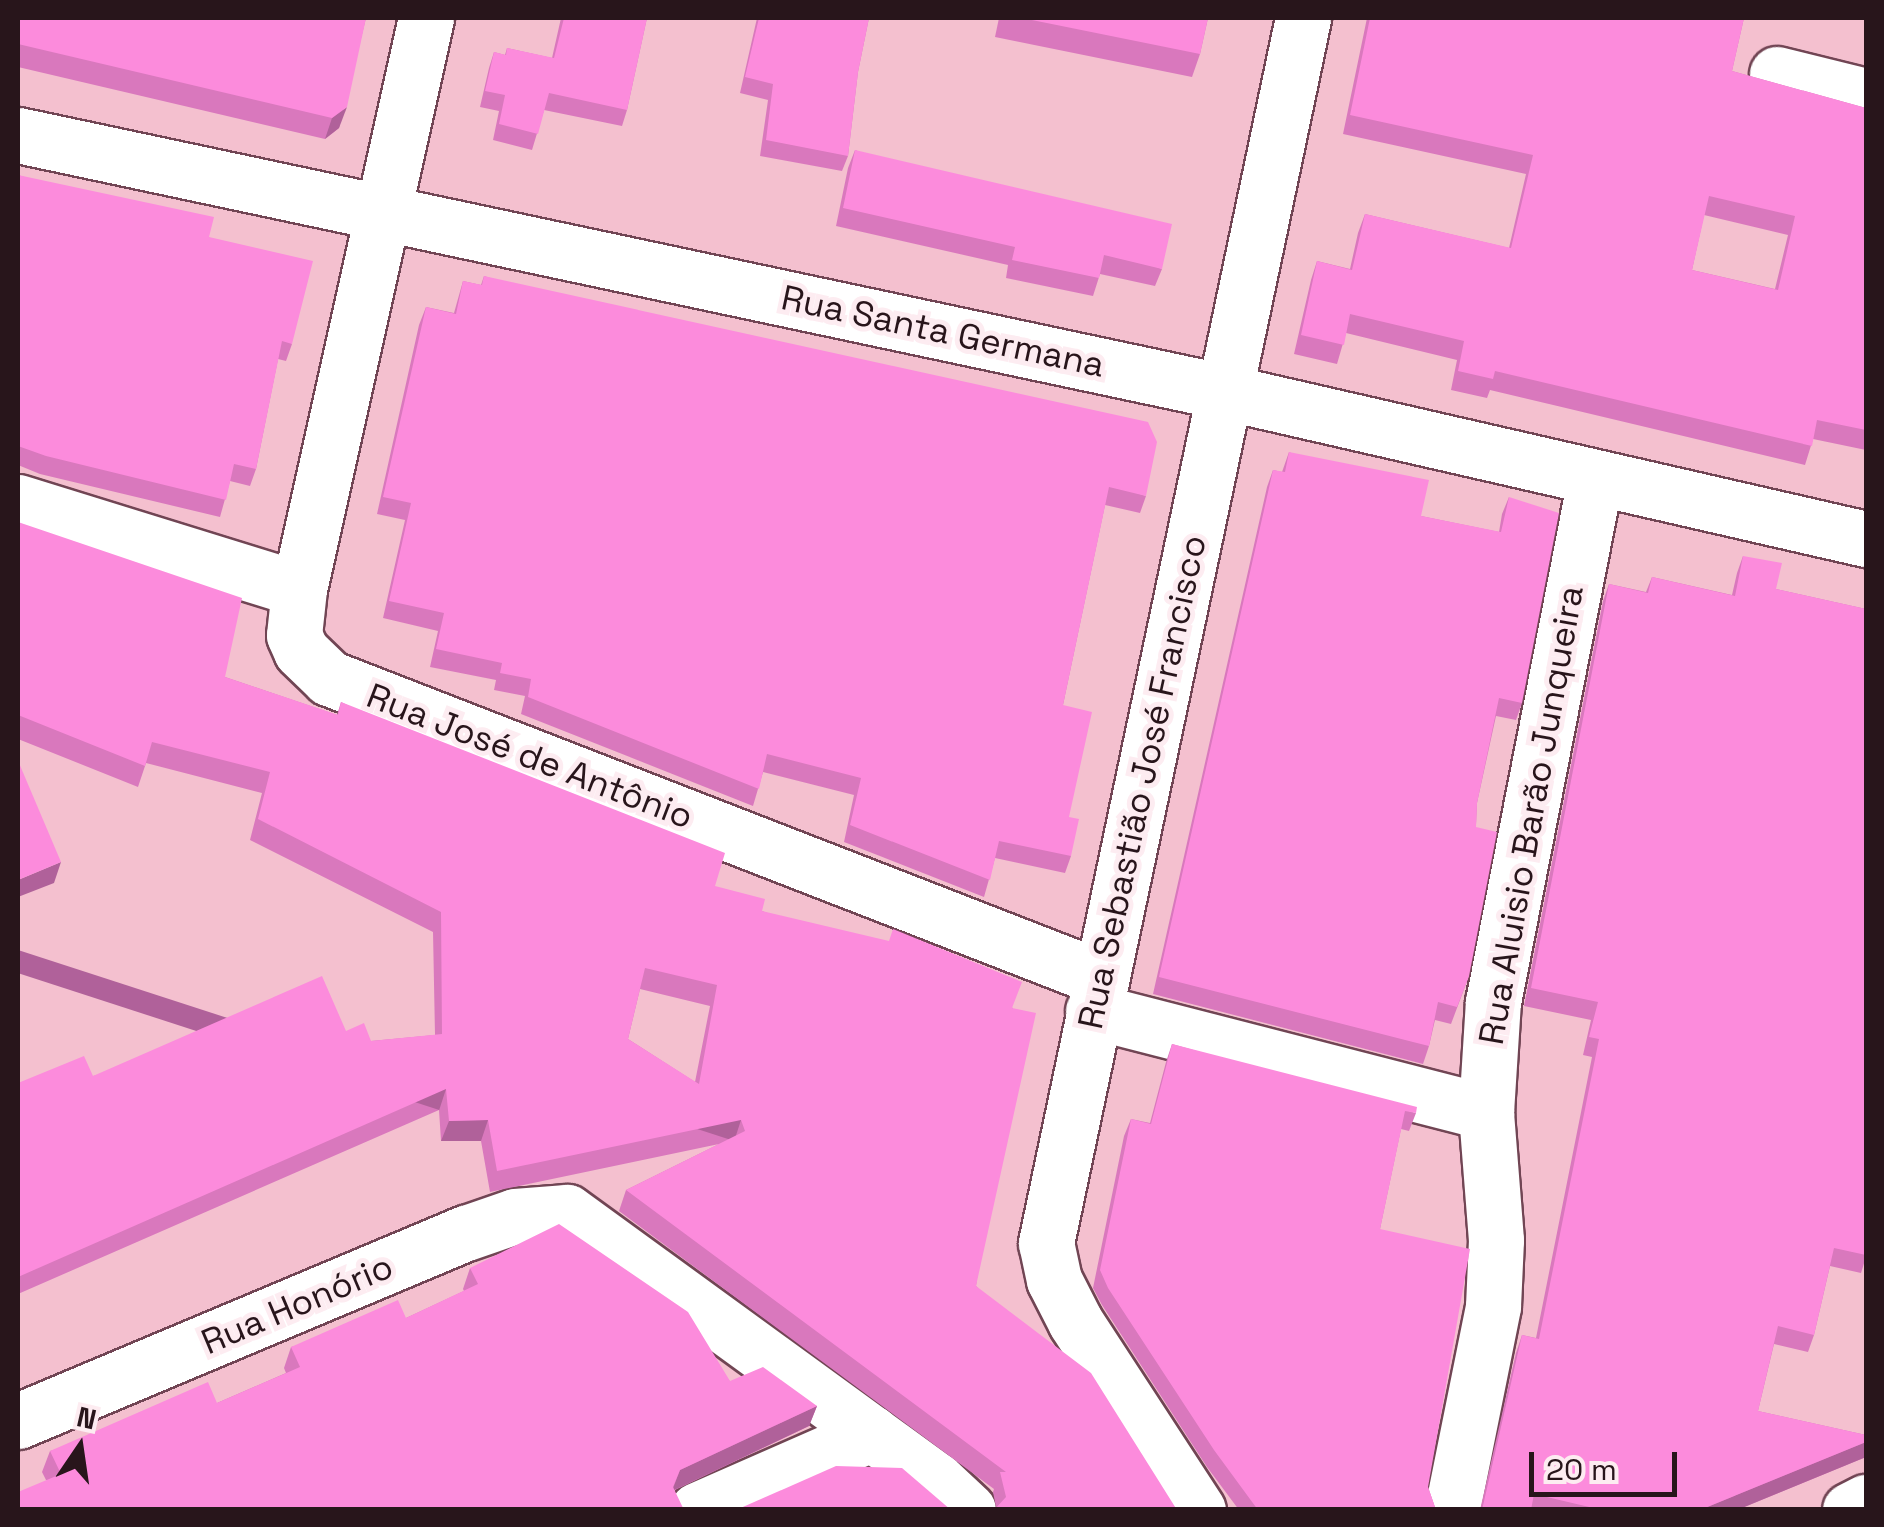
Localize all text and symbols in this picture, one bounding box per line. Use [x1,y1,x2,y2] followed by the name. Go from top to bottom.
[778,276,1108,386] street label: Rua Santa Germana
[1069,531,1215,1033] street label: Rua Sebastião José Francisco
[1470,582,1592,1048] street label: Rua Aluisio Barão Junqueira
[361,674,699,838] street label: Rua José de Antônio
[195,1245,399,1363] street label: Rua Honório
[30,1397,130,1497] north arrow
[74,1398,100,1437] text: N
[1534,1432,1682,1494] scale bar
[1546,1450,1617,1489] text: 20 m

